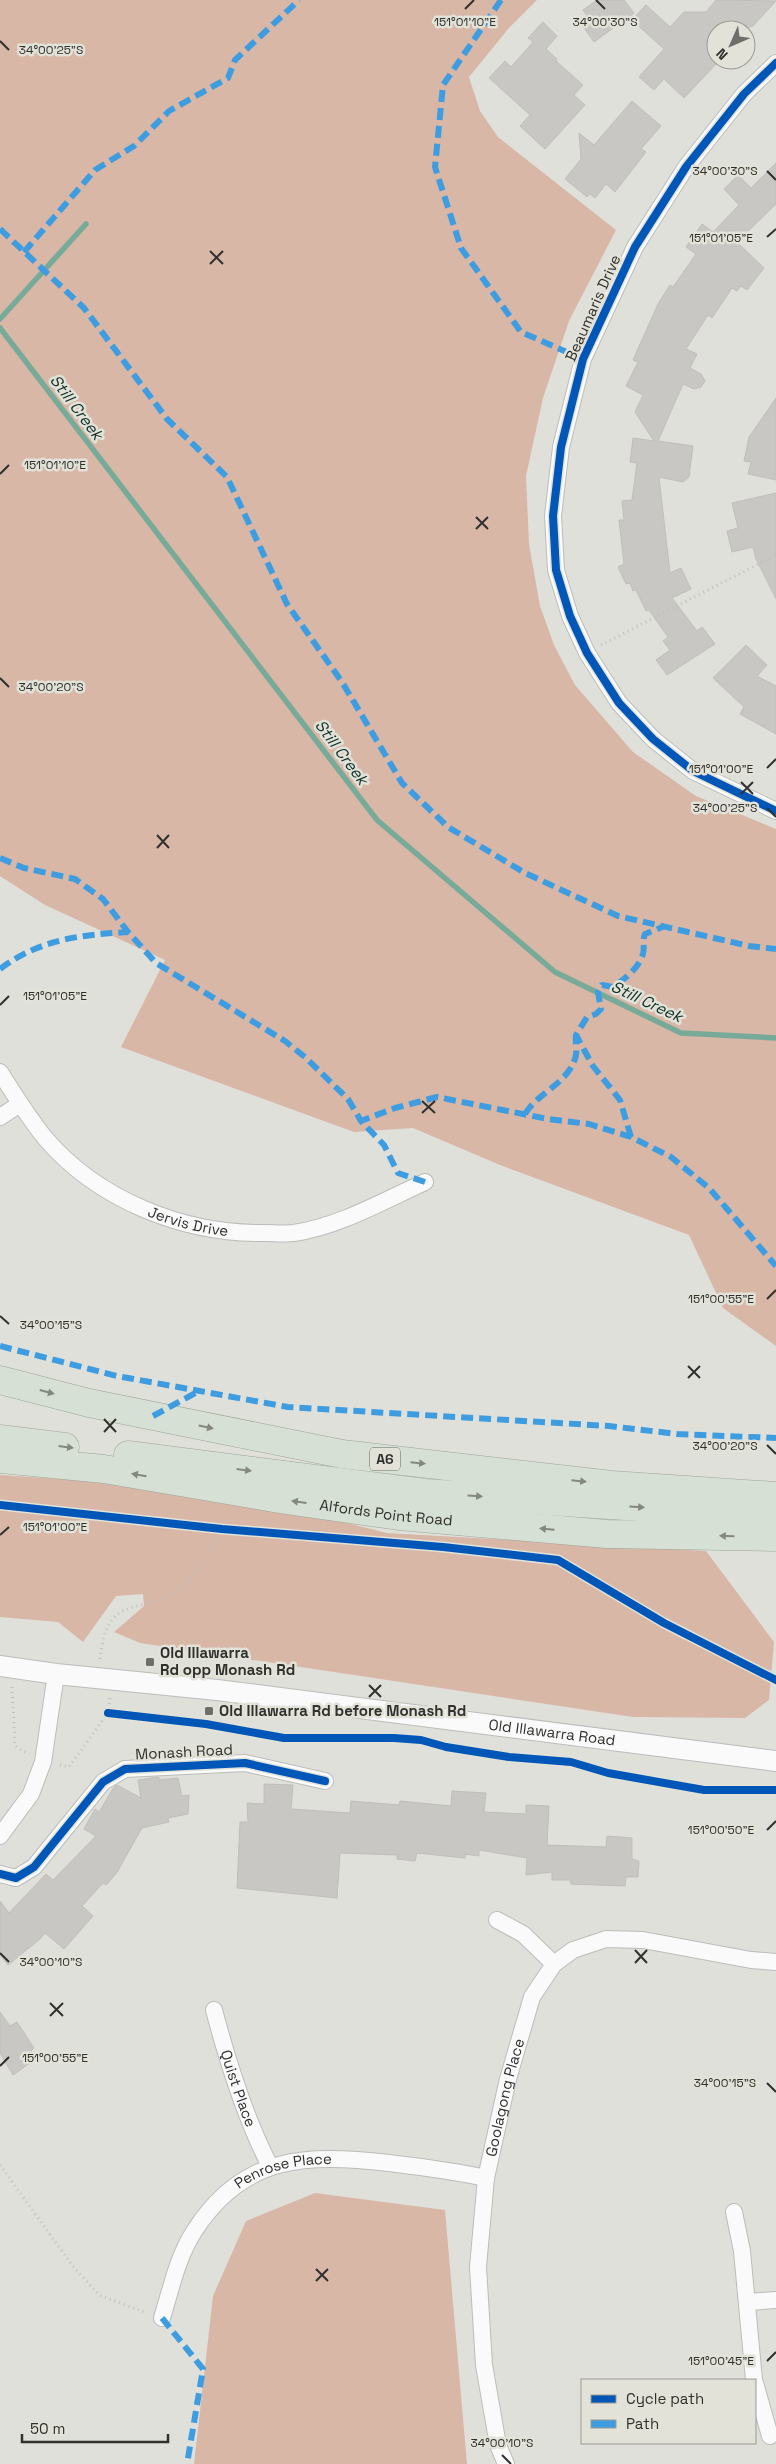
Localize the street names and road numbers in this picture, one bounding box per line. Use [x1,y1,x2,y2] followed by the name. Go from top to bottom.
[560,251,625,364] street label: Beaumaris Drive
[145,1202,230,1240] street label: Jervis Drive
[370,1448,400,1470] road number: A6
[318,1495,453,1530] street label: Alfords Point Road
[487,1715,617,1750] street label: Old Illawarra Road
[135,1739,233,1764] street label: Monash Road
[481,2036,528,2158] street label: Goolagong Place
[217,2047,261,2130] street label: Quist Place
[230,2149,332,2193] street label: Penrose Place

